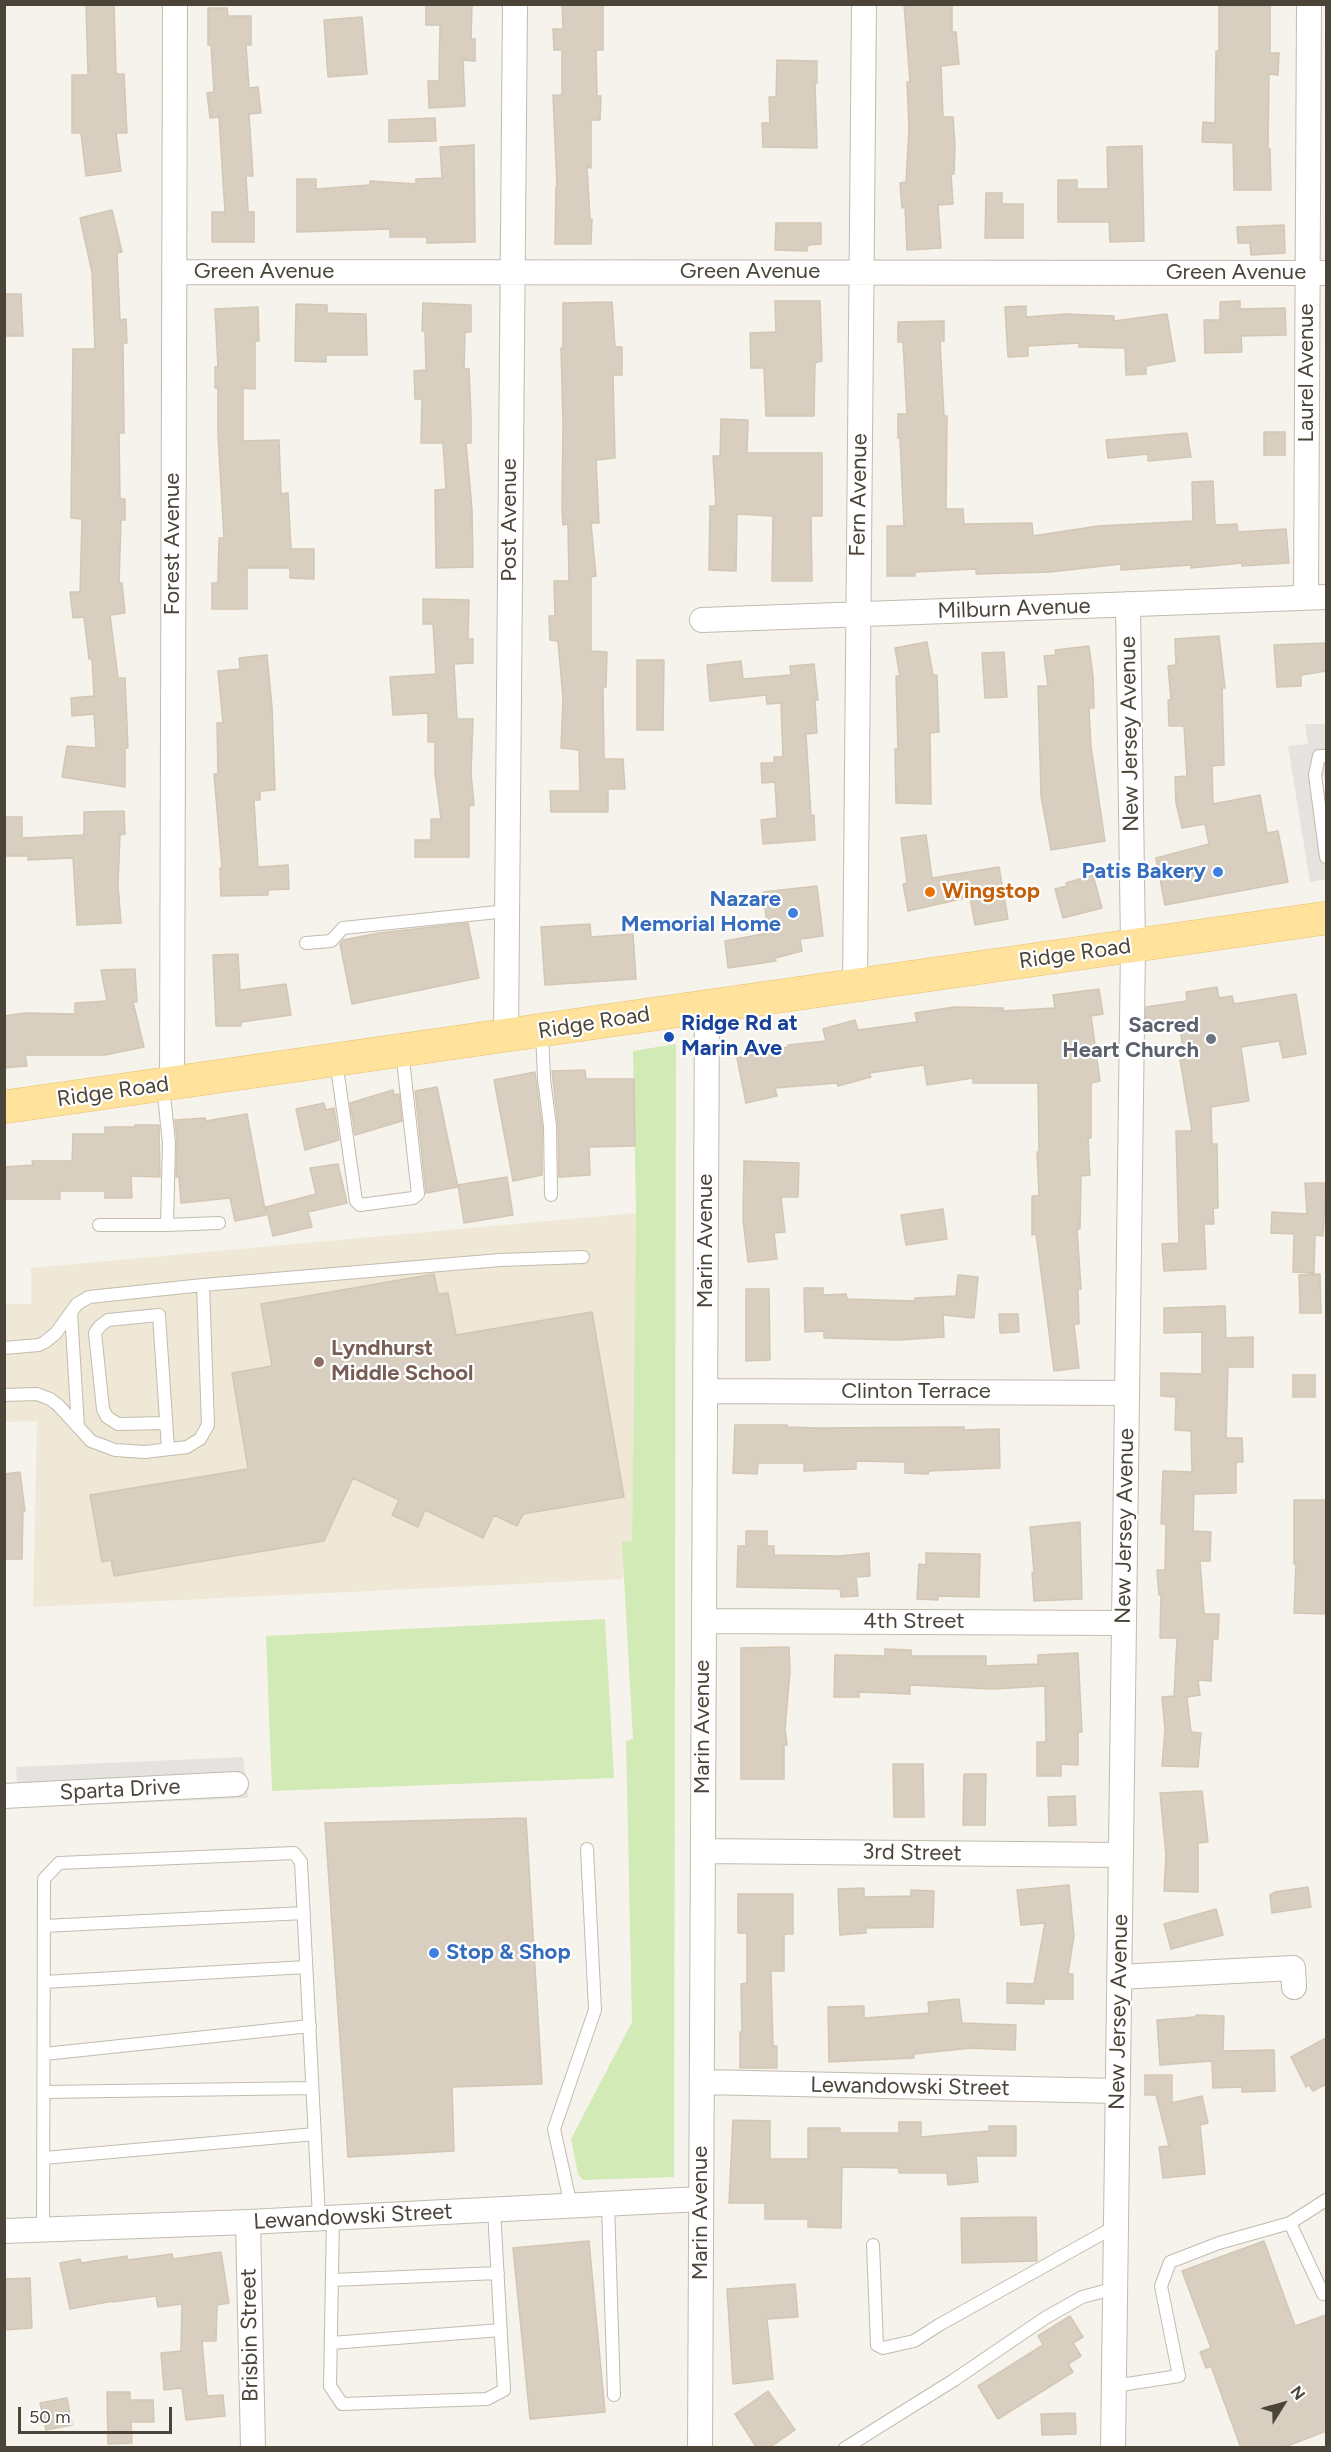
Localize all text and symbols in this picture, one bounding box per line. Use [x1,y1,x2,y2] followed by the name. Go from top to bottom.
[194,259,334,285] street label: Green Avenue
[680,259,820,285] street label: Green Avenue
[1166,260,1306,286] street label: Green Avenue
[1294,303,1320,443] street label: Laurel Avenue
[845,433,873,557] street label: Fern Avenue
[497,458,523,582] street label: Post Avenue
[160,473,186,615] street label: Forest Avenue
[937,593,1091,625] street label: Milburn Avenue
[1115,636,1145,832] street label: New Jersey Avenue
[1081,859,1206,885] place label: Patis Bakery
[1211,865,1225,879] marker: Patis Bakery
[942,879,1040,905] place label: Wingstop
[923,885,937,899] marker: Wingstop
[621,887,781,938] place label: Nazare Memorial Home
[786,906,800,920] marker: Nazare Memorial Home
[1017,933,1133,975] street label: Ridge Road
[536,1001,652,1045] street label: Ridge Road
[681,1011,798,1062] place label: Ridge Rd at Marin Ave
[1062,1013,1199,1064] place label: Sacred Heart Church
[662,1030,676,1044] marker: Ridge Rd at Marin Ave
[1204,1032,1218,1046] marker: Sacred Heart Church
[55,1071,171,1113] street label: Ridge Road
[693,1174,719,1308] street label: Marin Avenue
[331,1336,474,1388] place label: Lyndhurst Middle School
[312,1355,326,1369] marker: Lyndhurst Middle School
[841,1379,991,1405] street label: Clinton Terrace
[1110,1428,1140,1624] street label: New Jersey Avenue
[863,1609,965,1635] street label: 4th Street
[690,1660,716,1794] street label: Marin Avenue
[59,1774,181,1806] street label: Sparta Drive
[862,1839,962,1867] street label: 3rd Street
[1104,1914,1134,2110] street label: New Jersey Avenue
[446,1940,571,1966] place label: Stop & Shop
[427,1946,441,1960] marker: Stop & Shop
[810,2072,1010,2102] street label: Lewandowski Street
[688,2146,714,2280] street label: Marin Avenue
[253,2199,453,2235] street label: Lewandowski Street
[236,2268,264,2402] street label: Brisbin Street
[1253,2374,1313,2434] north arrow
[1286,2382,1309,2404] text: N
[21,2395,176,2433] scale bar
[29,2406,71,2428] text: 50 m

